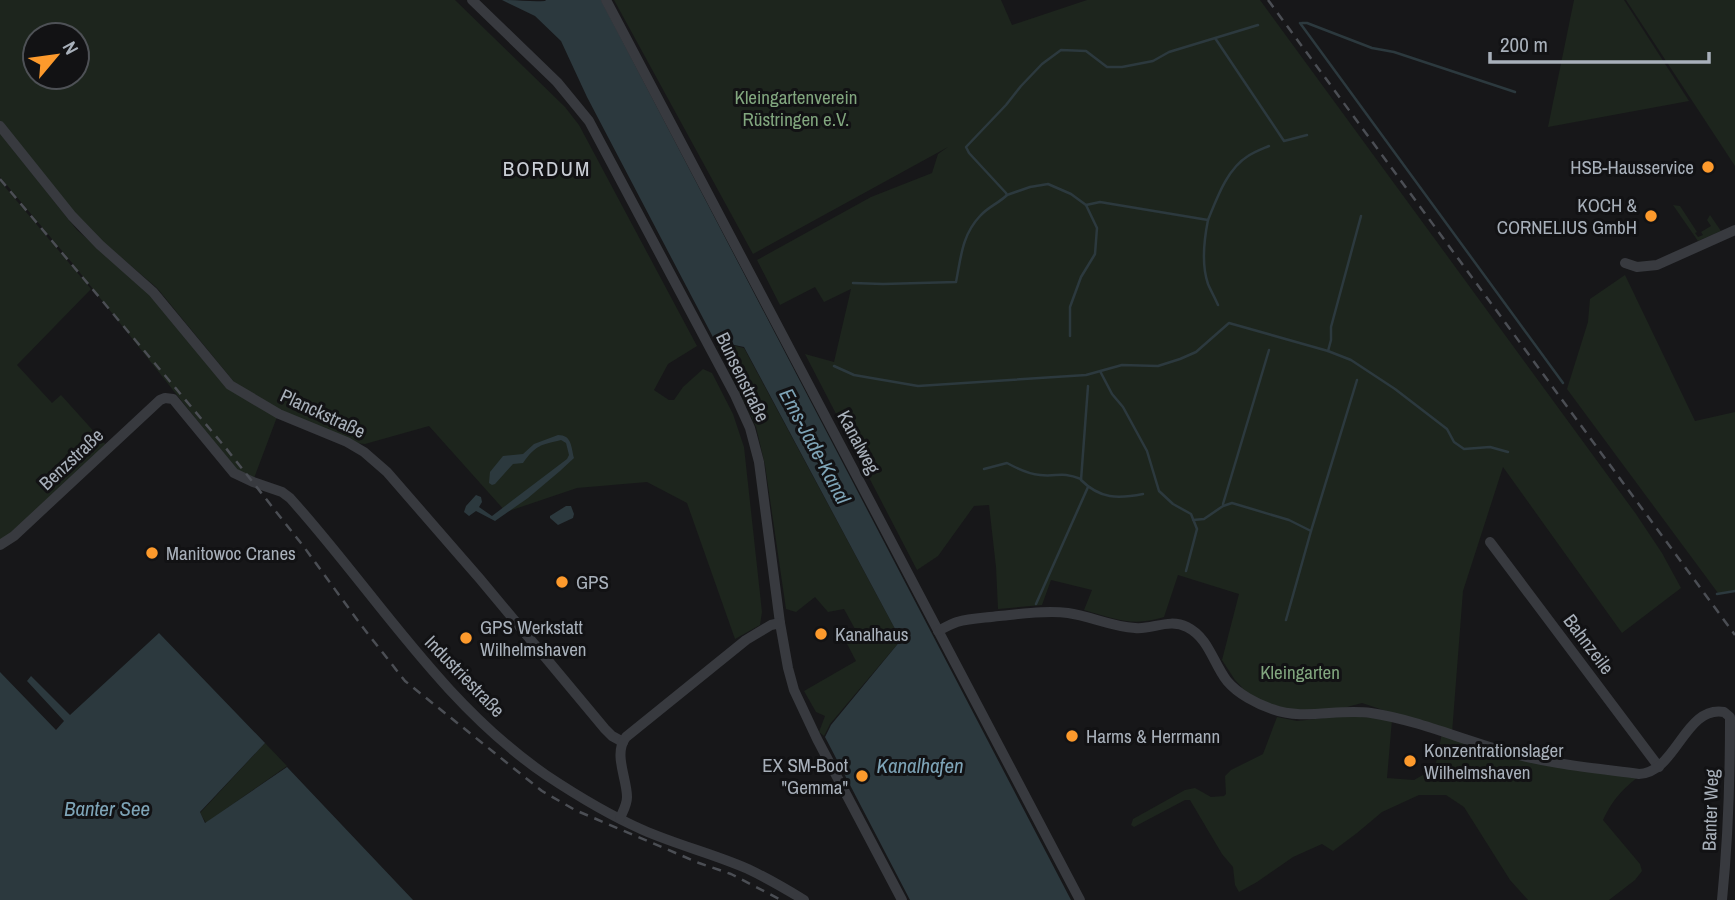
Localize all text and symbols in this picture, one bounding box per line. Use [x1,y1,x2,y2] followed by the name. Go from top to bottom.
[21,21,91,91] north arrow
[1490,21,1709,65] scale bar
[1500,30,1548,59] text: 200 m
[57,37,85,59] text: N
[735,84,858,132] park label: Kleingartenverein Rüstringen e.V.
[503,154,591,183] district label: BORDUM
[1570,154,1694,180] place label: HSB-Hausservice
[1700,159,1716,175] marker: HSB-Hausservice
[1497,192,1638,240] place label: KOCH & CORNELIUS GmbH
[1643,208,1659,224] marker: KOCH & CORNELIUS GmbH
[710,328,776,426] street label: Bunsenstraße
[276,382,370,444] street label: Planckstraße
[772,383,858,510] water label: Ems-Jade-Kanal
[831,406,887,479] street label: Kanalweg
[33,422,109,496] street label: Benzstraße
[166,540,296,566] place label: Manitowoc Cranes
[144,545,160,561] marker: Manitowoc Cranes
[576,569,609,595] place label: GPS
[554,574,570,590] marker: GPS
[1558,609,1620,679] street label: Bahnzeile
[480,614,587,662] place label: GPS Werkstatt Wilhelmshaven
[835,621,909,647] place label: Kanalhaus
[813,626,829,642] marker: Kanalhaus
[419,629,511,723] street label: Industriestraße
[458,630,474,646] marker: GPS Werkstatt Wilhelmshaven
[1260,659,1340,685] park label: Kleingarten
[1086,723,1220,749] place label: Harms & Herrmann
[1064,728,1080,744] marker: Harms & Herrmann
[1424,737,1564,785] place label: Konzentrationslager Wilhelmshaven
[876,751,964,780] water label: Kanalhafen
[762,752,849,800] place label: EX SM-Boot "Gemma"
[1402,753,1418,769] marker: Konzentrationslager Wilhelmshaven
[854,768,870,784] marker: EX SM-Boot "Gemma"
[1696,768,1724,851] street label: Banter Weg
[64,794,150,823] water label: Banter See

